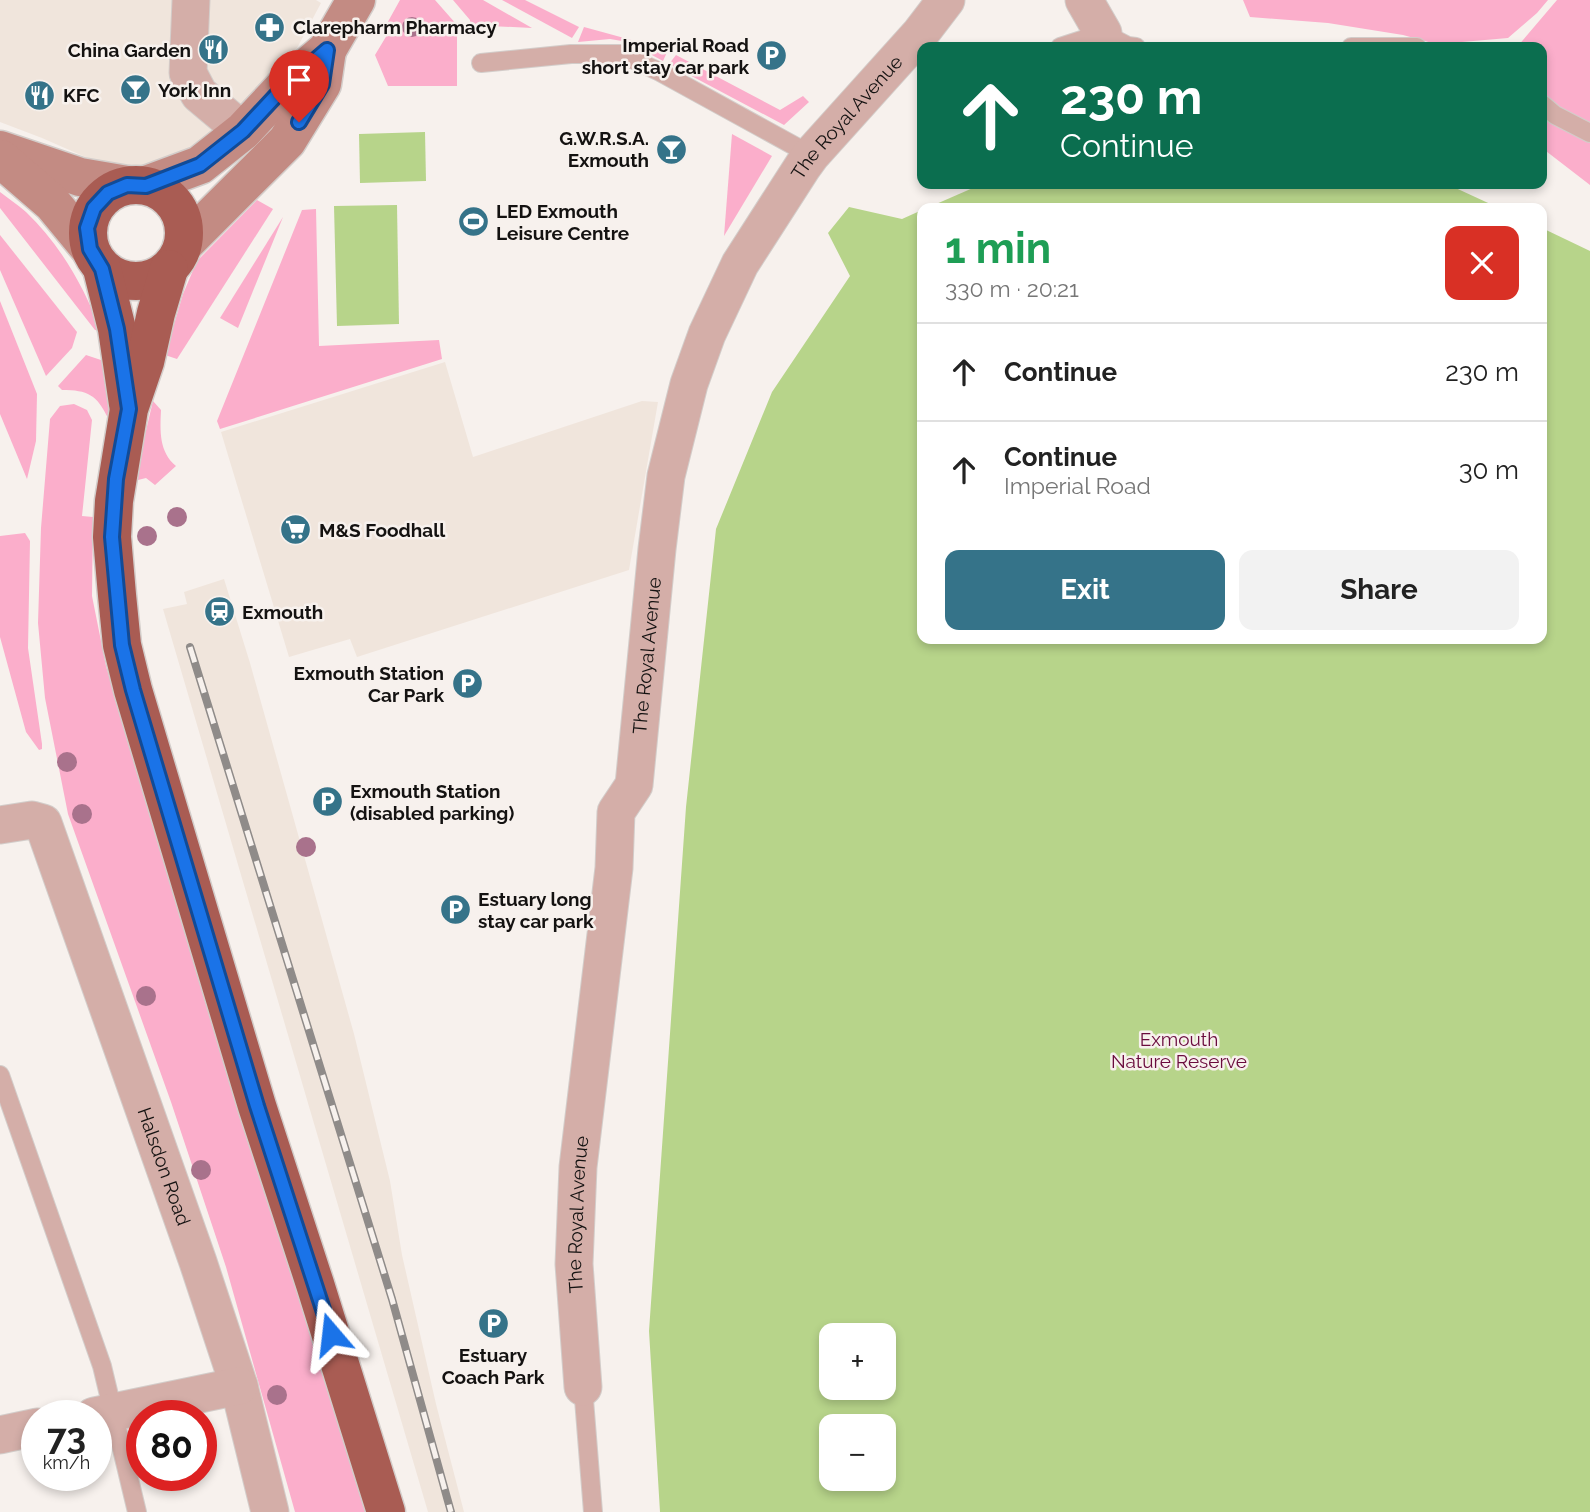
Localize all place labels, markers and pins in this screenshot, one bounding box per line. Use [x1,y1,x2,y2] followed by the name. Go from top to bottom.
[253,10,287,44] pharmacy icon: Clarepharm Pharmacy
[293,16,497,38] place label: Clarepharm Pharmacy
[197,33,231,67] restaurant icon: China Garden
[582,34,749,78] place label: Imperial Road short stay car park
[68,39,191,61] place label: China Garden
[755,39,789,73] parking icon: Imperial Road short stay car park
[269,50,329,122] pin
[118,73,152,107] bar icon: York Inn
[23,78,57,112] restaurant icon: KFC
[158,79,231,101] place label: York Inn
[63,84,99,106] place label: KFC
[559,127,649,171] place label: G.W.R.S.A. Exmouth
[655,132,689,166] bar icon: G.W.R.S.A. Exmouth
[496,200,629,244] place label: LED Exmouth Leisure Centre
[456,205,490,239] sports icon: LED Exmouth Leisure Centre
[279,513,313,547] supermarket icon: M&S Foodhall
[319,519,446,541] place label: M&S Foodhall
[202,595,236,629] station icon: Exmouth
[242,601,323,623] place label: Exmouth
[294,662,444,706] place label: Exmouth Station Car Park
[450,667,484,701] parking icon: Exmouth Station Car Park
[350,780,514,824] place label: Exmouth Station (disabled parking)
[310,785,344,819] parking icon: Exmouth Station (disabled parking)
[478,888,594,932] place label: Estuary long stay car park
[438,893,472,927] parking icon: Estuary long stay car park
[476,1307,510,1341] parking icon: Estuary Coach Park
[442,1344,545,1388] place label: Estuary Coach Park

